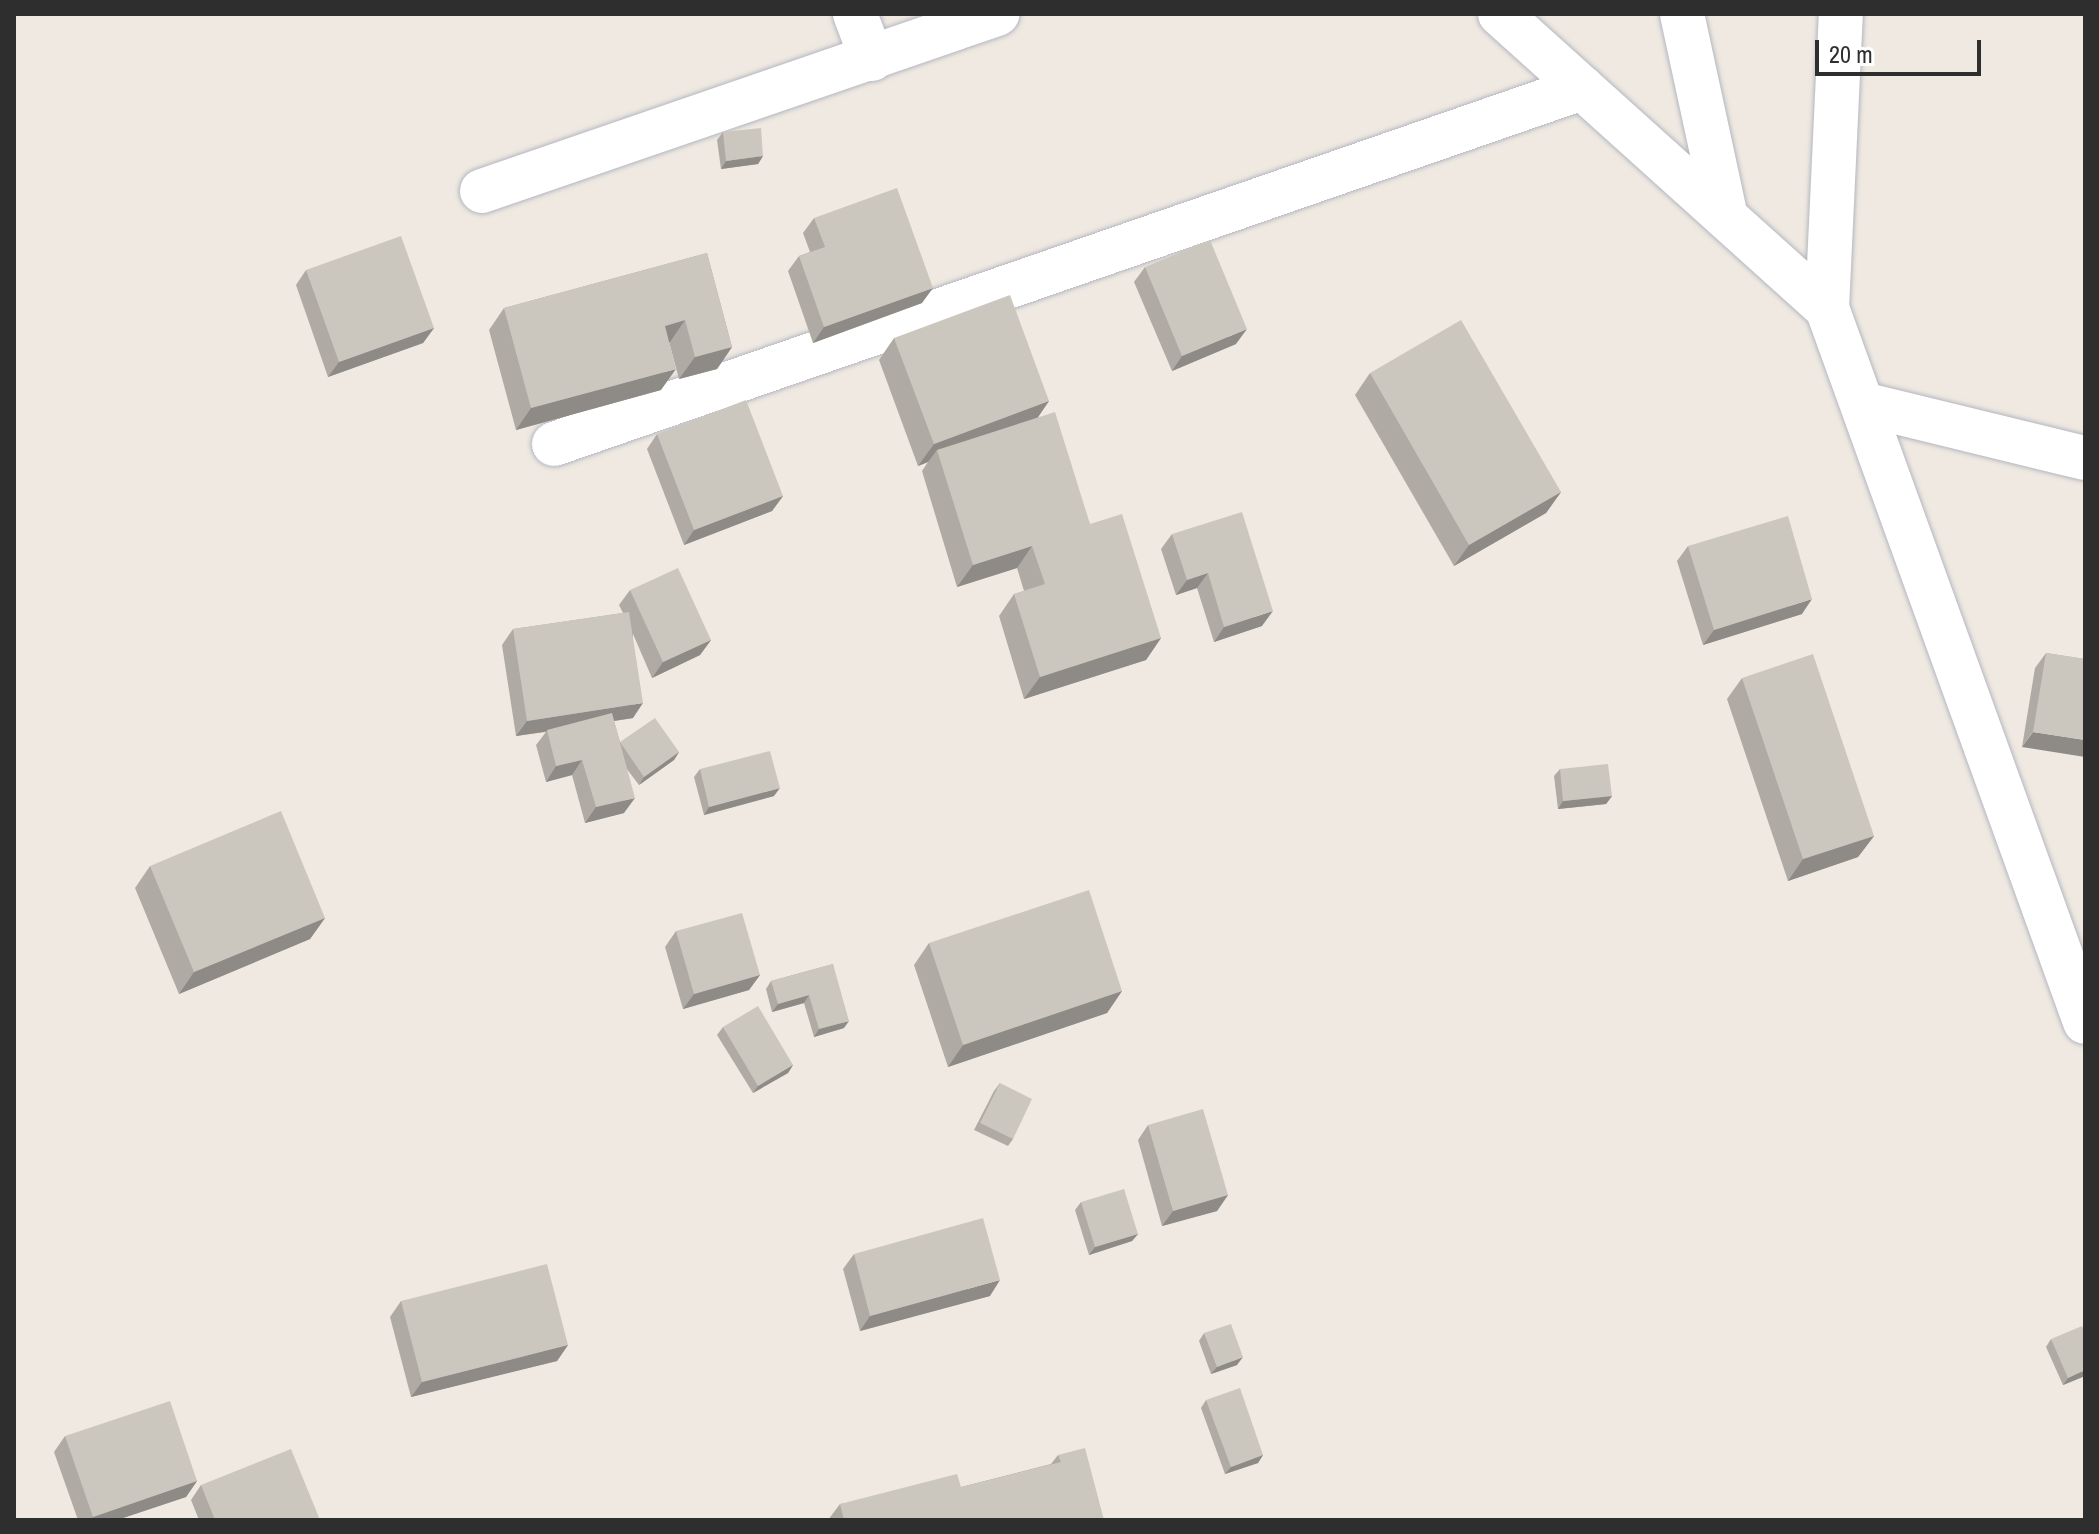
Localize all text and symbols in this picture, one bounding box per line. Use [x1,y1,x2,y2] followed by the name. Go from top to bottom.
[1819,24,1985,74] scale bar
[1829,38,1873,70] text: 20 m

